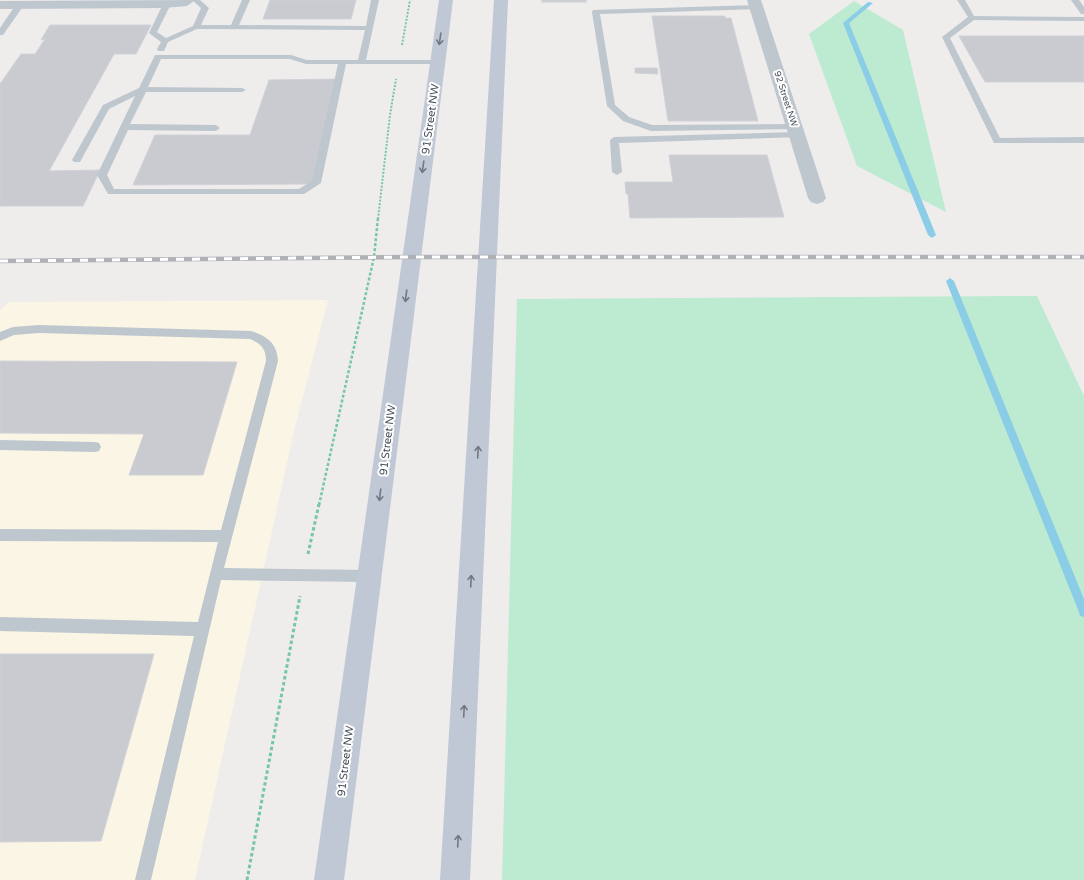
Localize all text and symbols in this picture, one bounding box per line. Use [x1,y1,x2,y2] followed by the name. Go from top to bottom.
[437,32,444,45] one-way arrow
[771,70,800,128] street label: 92 Street NW
[419,83,442,155] street label: 91 Street NW
[419,161,427,174] one-way arrow
[402,289,410,302] one-way arrow
[377,404,398,476] street label: 91 Street NW
[474,446,482,459] one-way arrow
[376,488,384,501] one-way arrow
[468,575,475,588] one-way arrow
[461,705,468,718] one-way arrow
[335,725,356,797] street label: 91 Street NW
[454,835,461,848] one-way arrow

